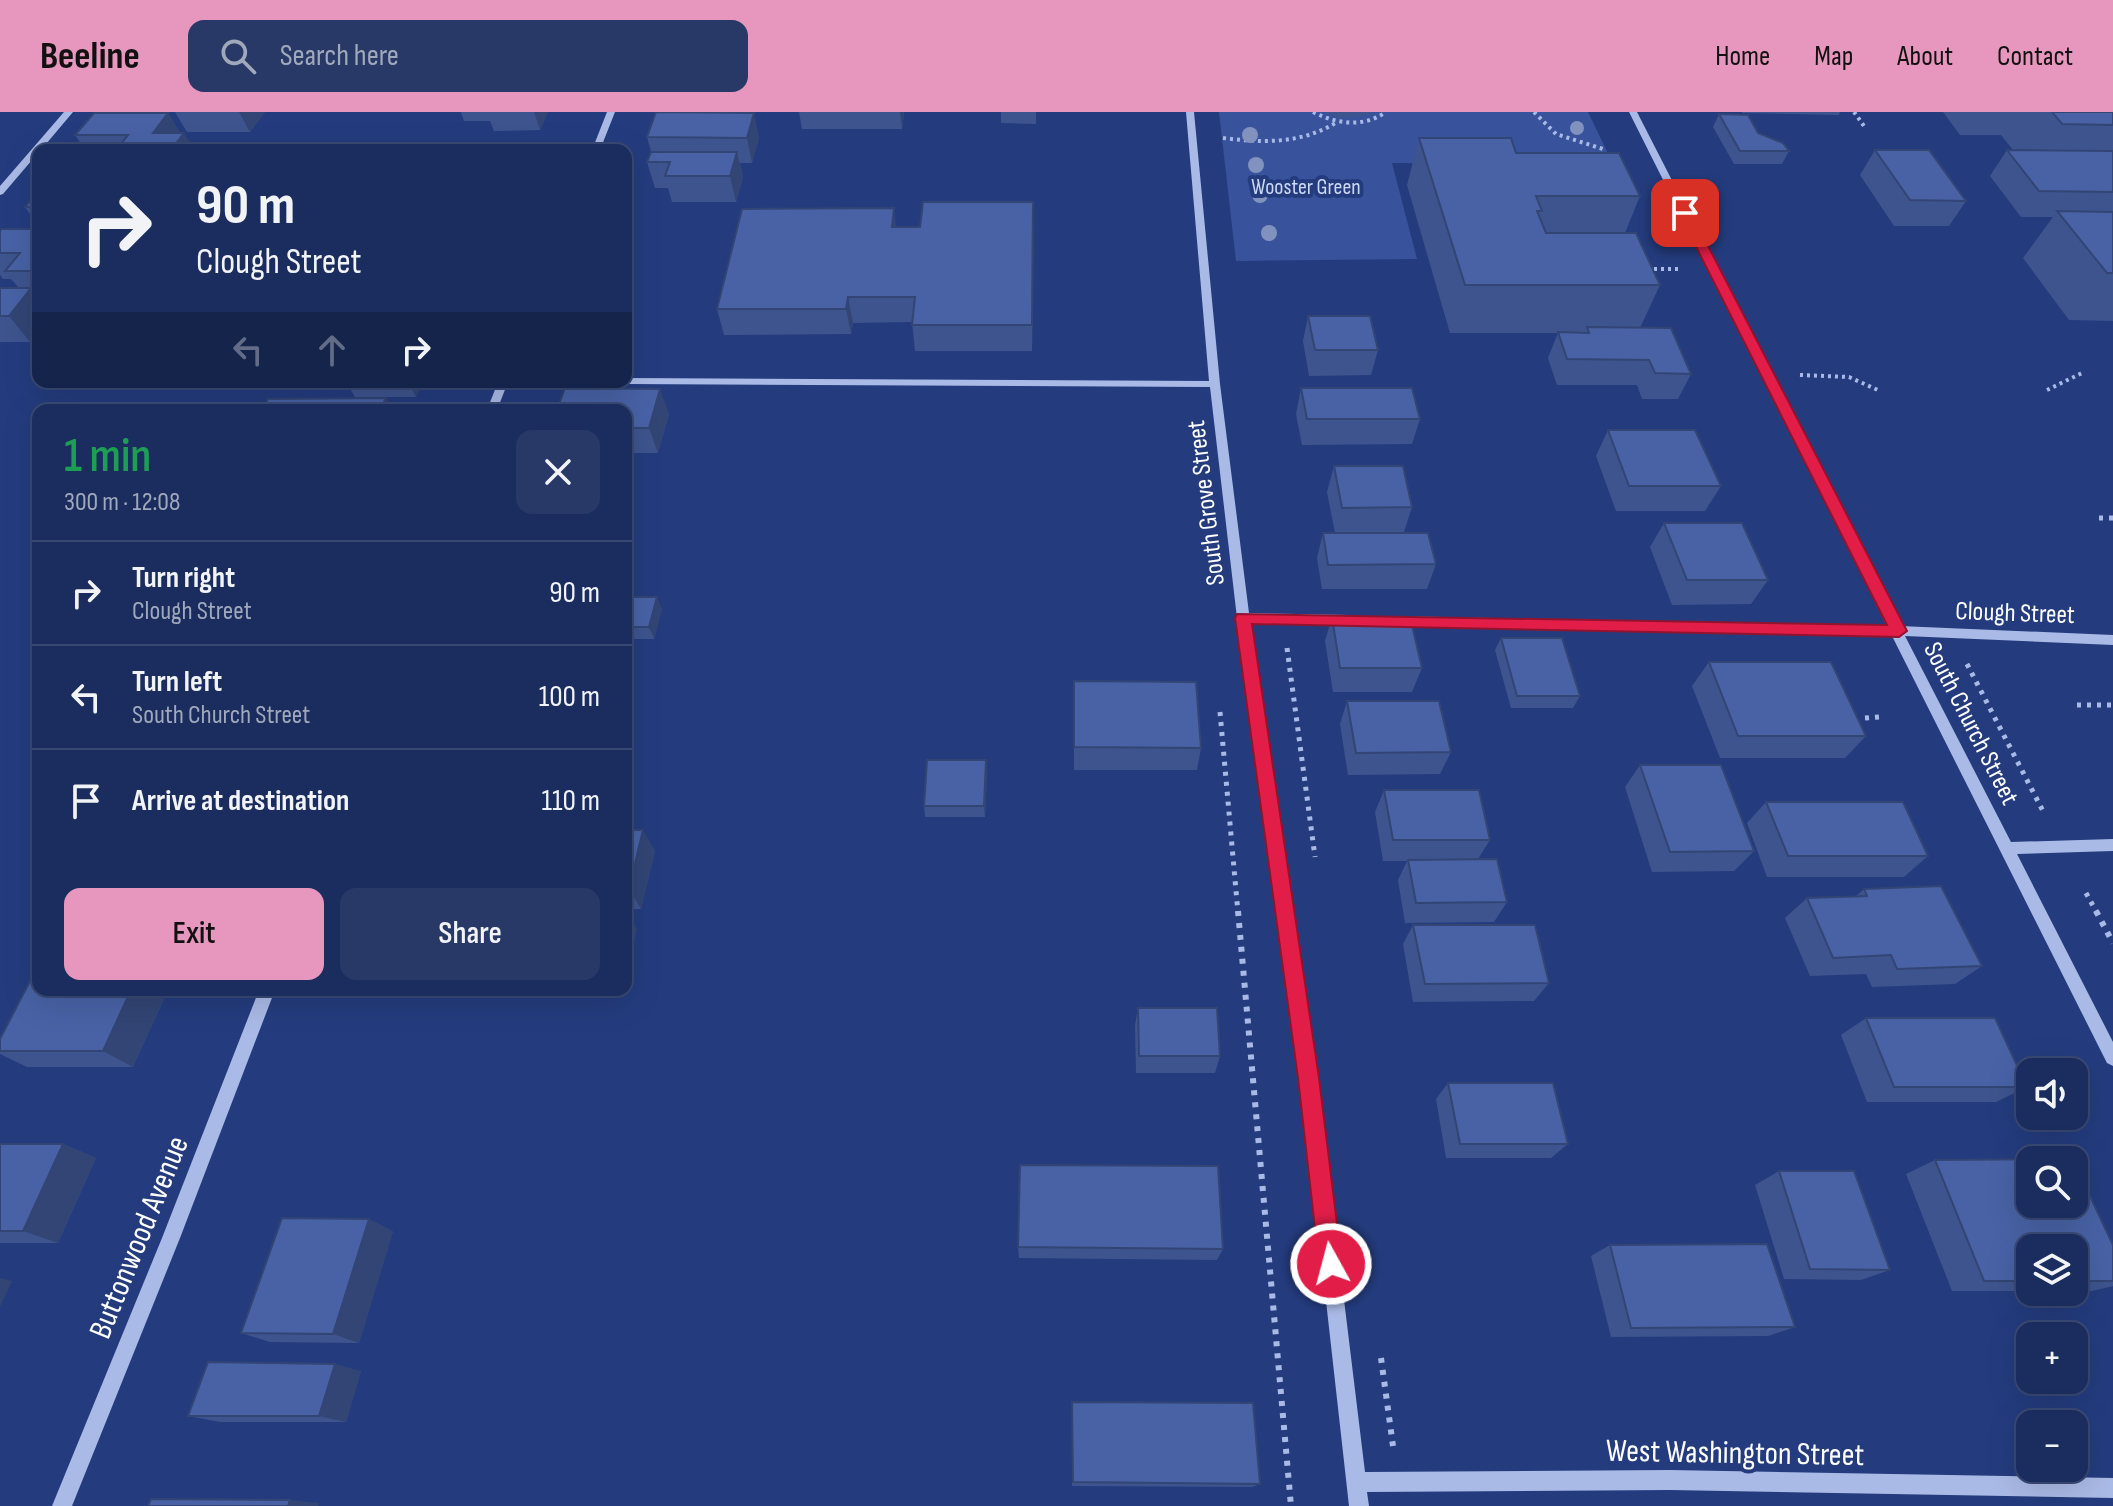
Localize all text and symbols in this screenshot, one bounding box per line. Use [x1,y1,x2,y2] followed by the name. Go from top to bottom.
[188,20,748,92] search box
[40,34,140,79] text: Beeline
[216,34,260,78] icon: search
[280,38,399,74] text: Search here
[1715,40,1770,73] text: Home
[1814,40,1853,73] text: Map
[1897,40,1953,73] text: About
[1997,40,2073,73] text: Contact
[196,173,295,240] text: 90 m
[1251,174,1361,201] park label: Wooster Green
[64,176,168,280] icon: right
[1651,179,1719,247] pin
[1663,191,1707,235] icon: arrive
[196,241,362,284] text: Clough Street
[226,328,270,372] icon: left
[310,328,354,372] icon: ahead
[394,328,438,372] icon: right
[1181,419,1232,587] street label: South Grove Street
[64,428,151,485] text: 1 min
[516,430,600,514] button: close
[64,487,180,518] text: 300 m · 12:08
[132,560,235,596] text: Turn right
[64,571,108,615] icon: right
[549,575,600,611] text: 90 m
[132,596,252,627] text: Clough Street
[1955,596,2075,631] street label: Clough Street
[1916,637,2025,810] street label: South Church Street
[132,664,222,700] text: Turn left
[64,675,108,719] icon: left
[539,679,600,715] text: 100 m
[132,700,310,731] text: South Church Street
[64,779,108,823] icon: arrive
[132,783,349,819] text: Arrive at destination
[542,783,600,819] text: 110 m
[64,888,324,980] button: Exit
[340,888,600,980] button: Share
[2016,1058,2088,1482] map controls
[2016,1058,2088,1130] button: sound
[81,1131,198,1344] street label: Buttonwood Avenue
[2016,1146,2088,1218] button: search
[1289,1222,1373,1306] position arrow
[2016,1234,2088,1306] button: layers
[2016,1322,2088,1394] button: +
[2016,1410,2088,1482] button: −
[1605,1432,1864,1475] street label: West Washington Street

